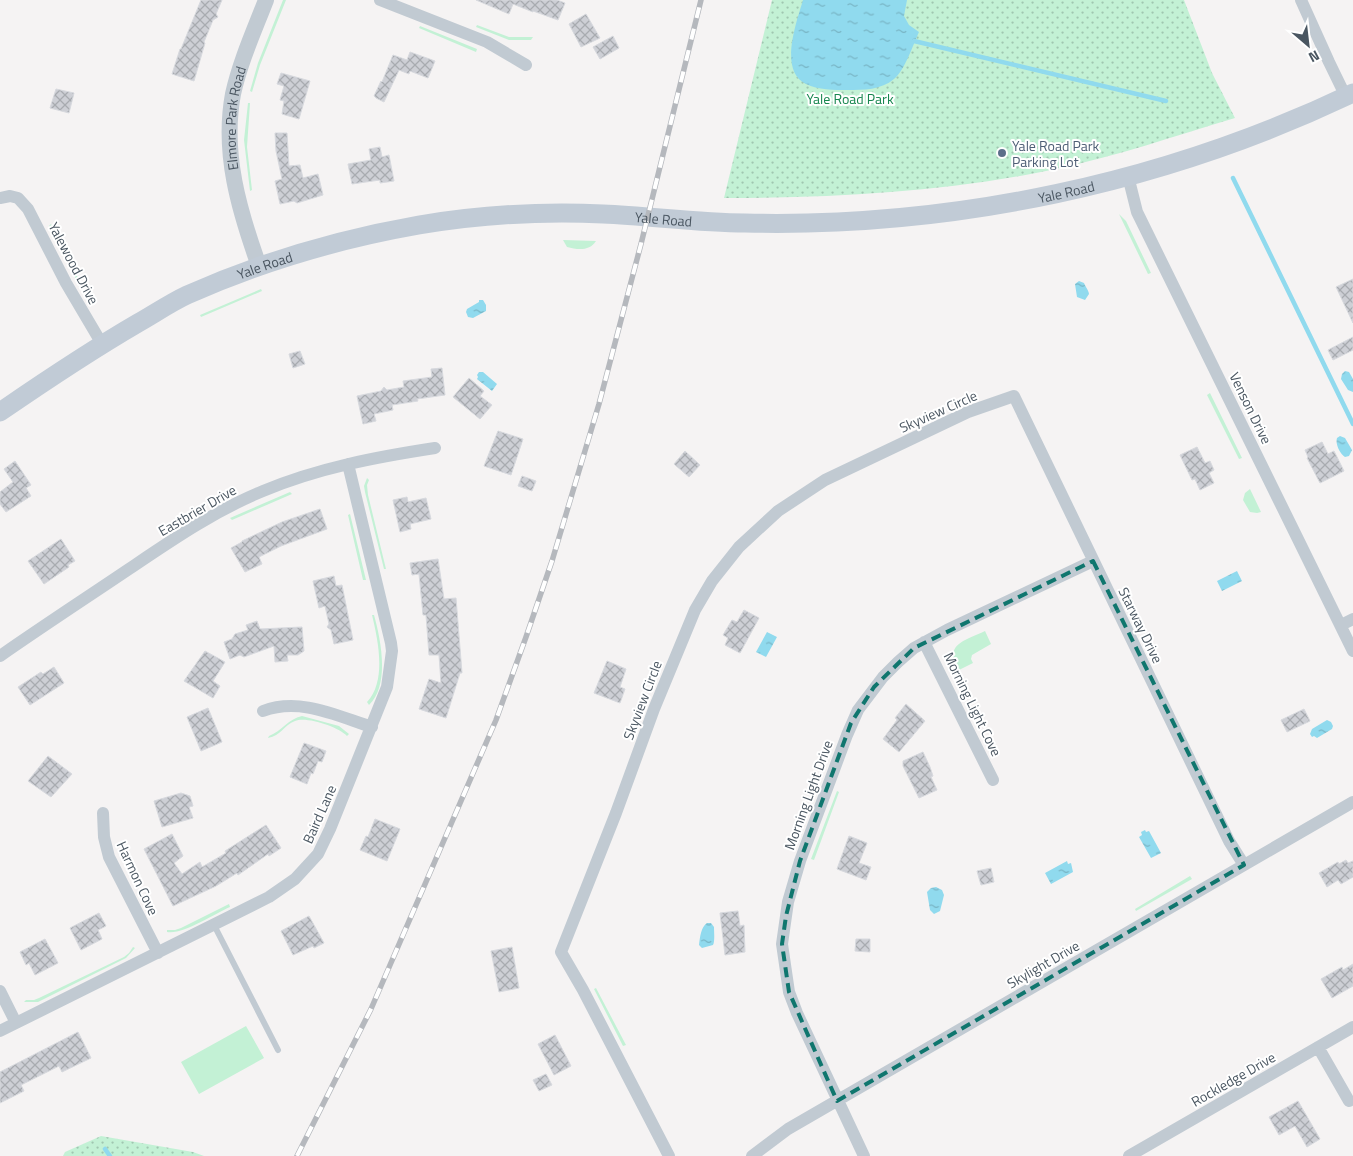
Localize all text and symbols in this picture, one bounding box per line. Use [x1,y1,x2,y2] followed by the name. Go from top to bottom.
[1283,20,1333,70] north arrow
[1305,45,1324,68] text: N
[219,63,251,172] street label: Elmore Park Road
[806,88,894,109] park label: Yale Road Park
[1012,135,1099,172] place label: Yale Road Park Parking Lot
[996,147,1008,159] marker: Yale Road Park Parking Lot
[1036,175,1096,208] street label: Yale Road
[634,205,693,231] street label: Yale Road
[44,218,104,308] street label: Yalewood Drive
[234,246,295,284] street label: Yale Road
[1225,369,1277,447] street label: Venson Drive
[896,384,980,438] street label: Skyview Circle
[154,479,240,541] street label: Eastbrier Drive
[1114,583,1168,667] street label: Starway Drive
[939,649,1007,759] street label: Morning Light Cove
[617,657,667,743] street label: Skyview Circle
[778,737,838,853] street label: Morning Light Drive
[297,781,341,847] street label: Baird Lane
[112,838,164,918] street label: Harmon Cove
[1003,935,1083,993] street label: Skylight Drive
[1187,1046,1279,1112] street label: Rockledge Drive

